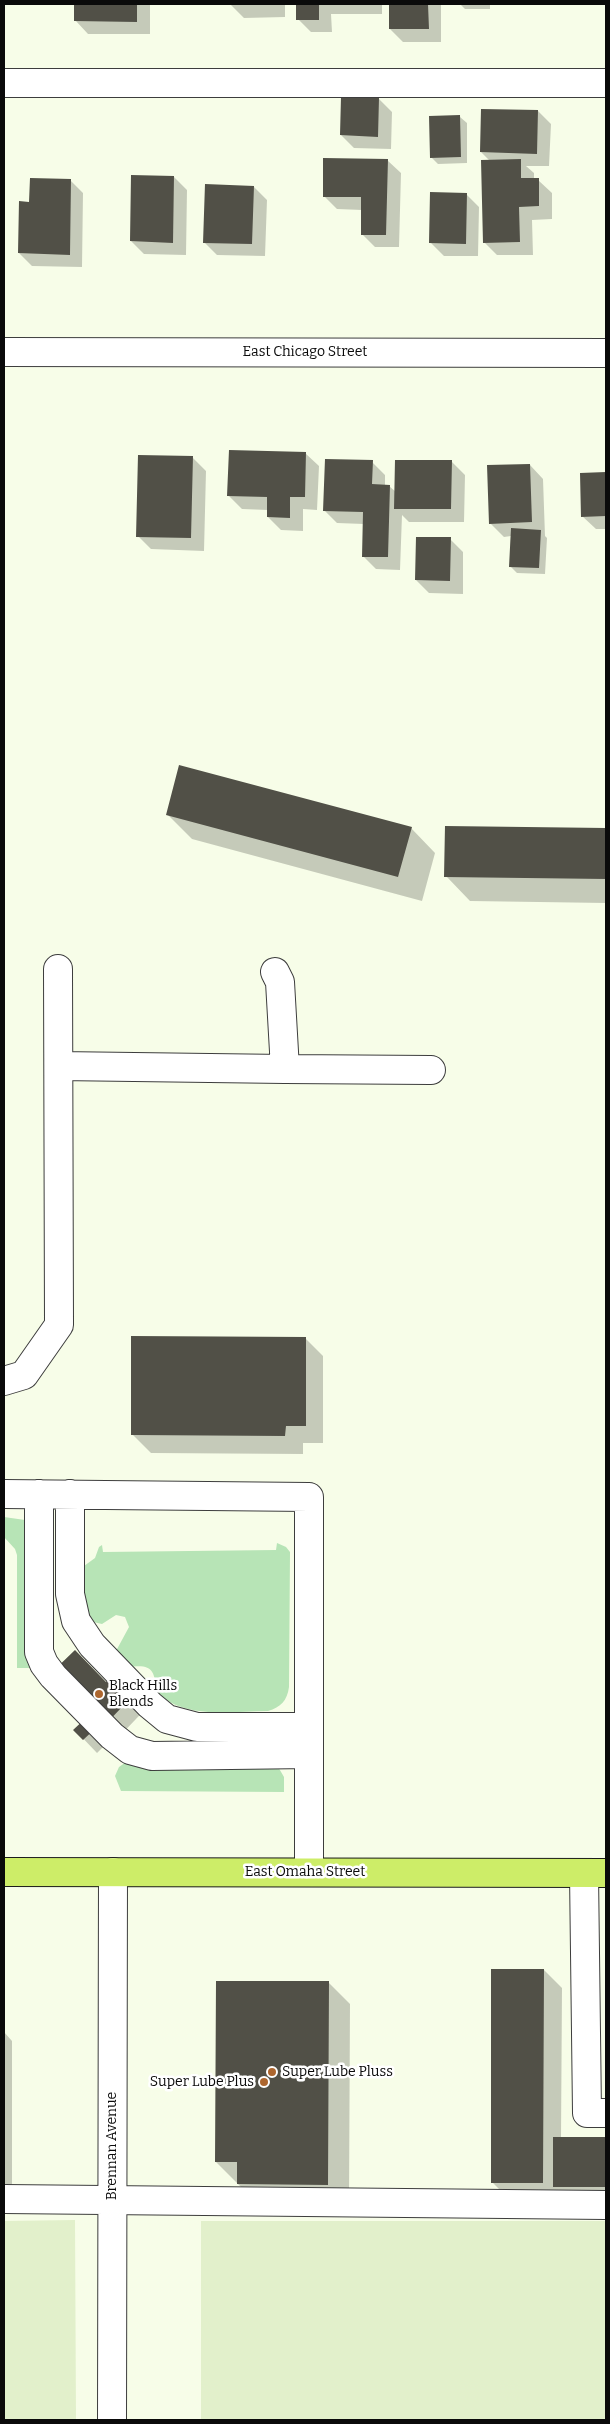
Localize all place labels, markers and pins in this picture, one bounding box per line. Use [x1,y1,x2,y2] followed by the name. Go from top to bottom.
[109,1678,177,1710] place label: Black Hills Blends
[93,1688,105,1700] marker: Black Hills Blends
[282,2064,393,2080] place label: Super Lube Pluss
[266,2066,278,2078] marker: Super Lube Pluss
[150,2074,254,2090] place label: Super Lube Plus
[258,2076,270,2088] marker: Super Lube Plus

